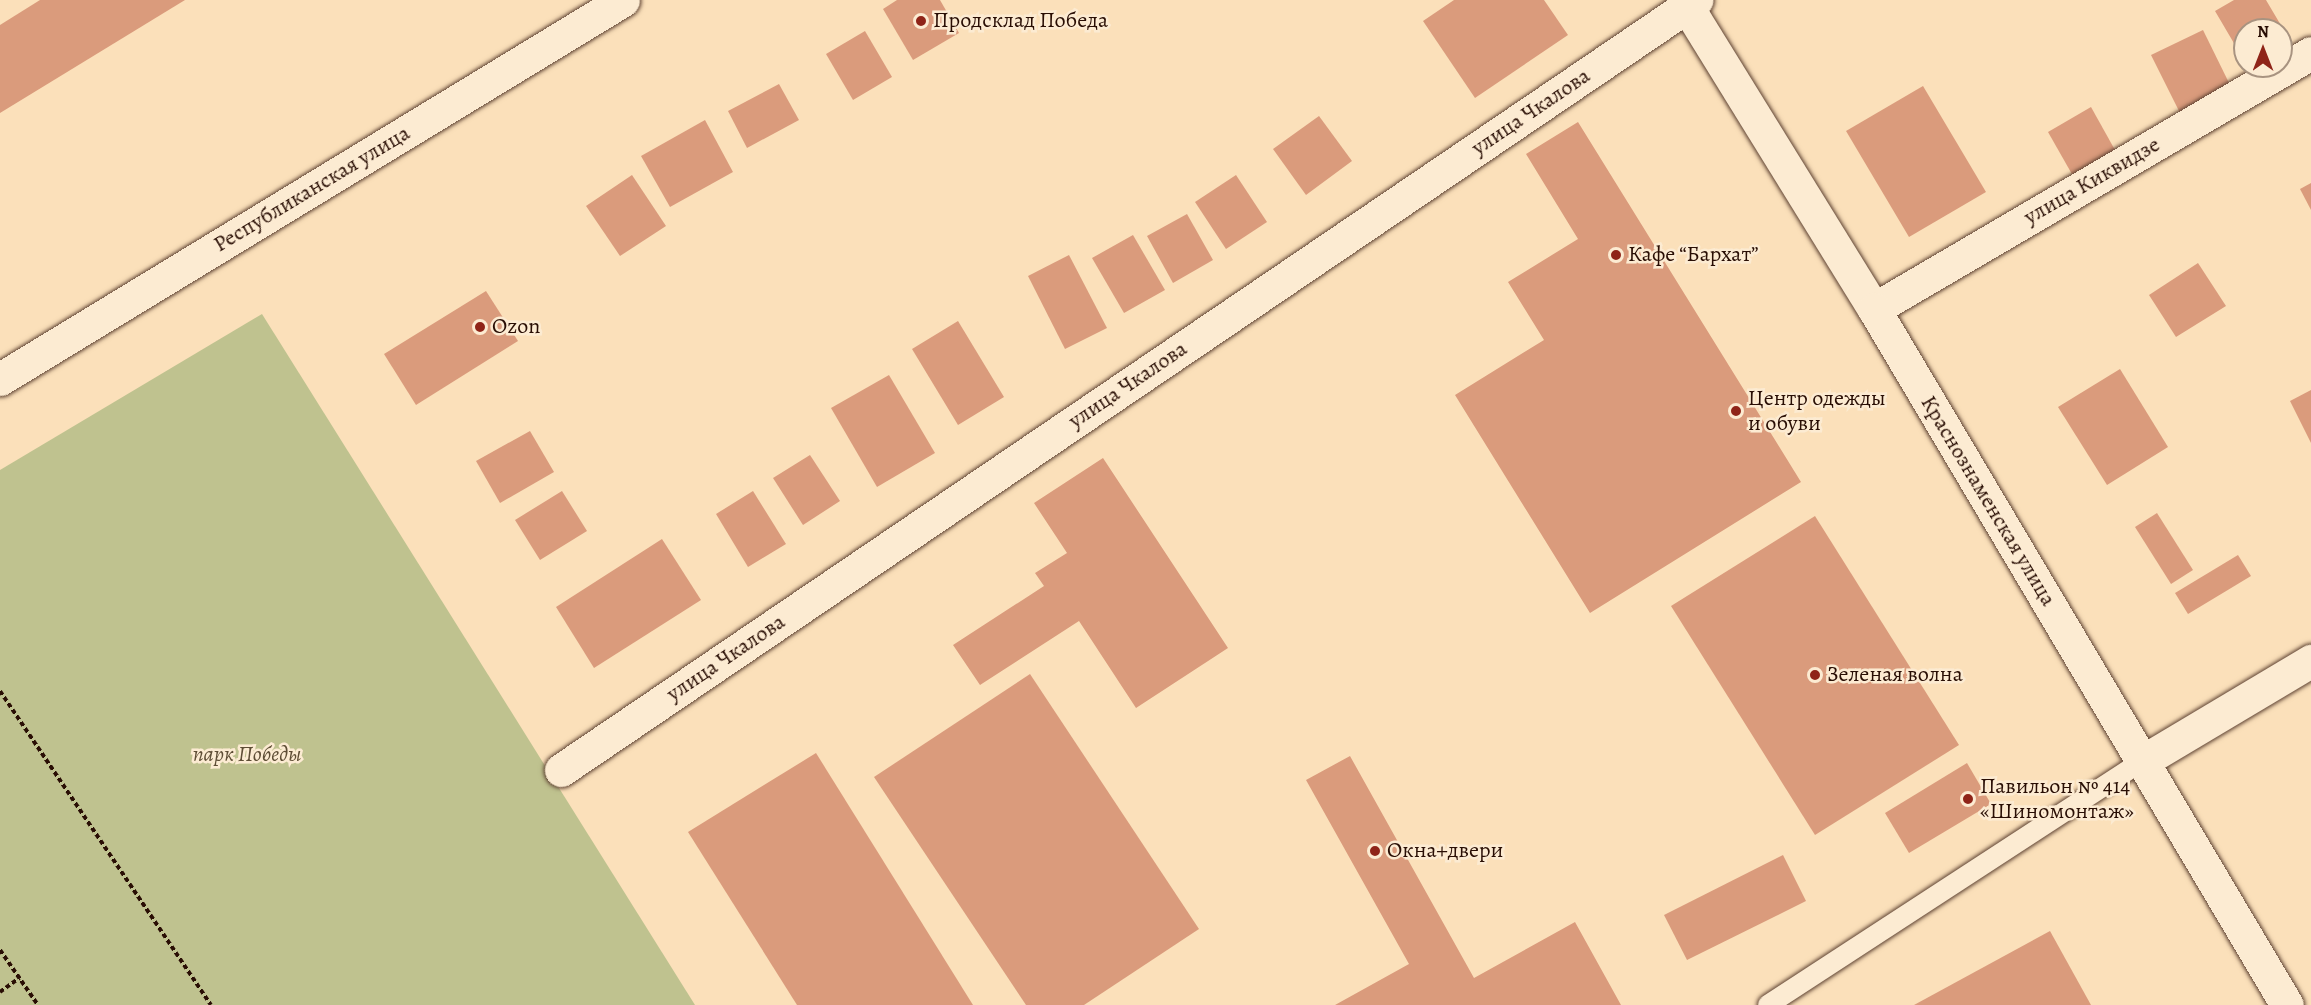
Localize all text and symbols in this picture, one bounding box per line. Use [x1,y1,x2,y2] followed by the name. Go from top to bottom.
[933,8,1108,34] place label: Продсклад Победа
[914,14,928,28] marker: Продсклад Победа
[2233,18,2293,78] north arrow
[2257,21,2269,43] text: N
[1467,63,1595,161] street label: улица Чкалова
[209,120,415,258] street label: Республиканская улица
[2019,131,2165,231] street label: улица Киквидзе
[1628,242,1759,268] place label: Кафе “Бархат”
[1609,248,1623,262] marker: Кафе “Бархат”
[492,314,540,340] place label: Ozon
[473,320,487,334] marker: Ozon
[1064,336,1192,434] street label: улица Чкалова
[1748,385,1886,436] place label: Центр одежды и обуви
[1915,391,2061,611] street label: Краснознаменская улица
[1729,404,1743,418] marker: Центр одежды и обуви
[662,609,790,707] street label: улица Чкалова
[1827,662,1963,688] place label: Зеленая волна
[1808,668,1822,682] marker: Зеленая волна
[193,742,301,768] park label: парк Победы
[1980,773,2134,824] place label: Павильон № 414 «Шиномонтаж»
[1961,792,1975,806] marker: Павильон № 414 «Шиномонтаж»
[1387,838,1503,864] place label: Окна+двери
[1368,844,1382,858] marker: Окна+двери

